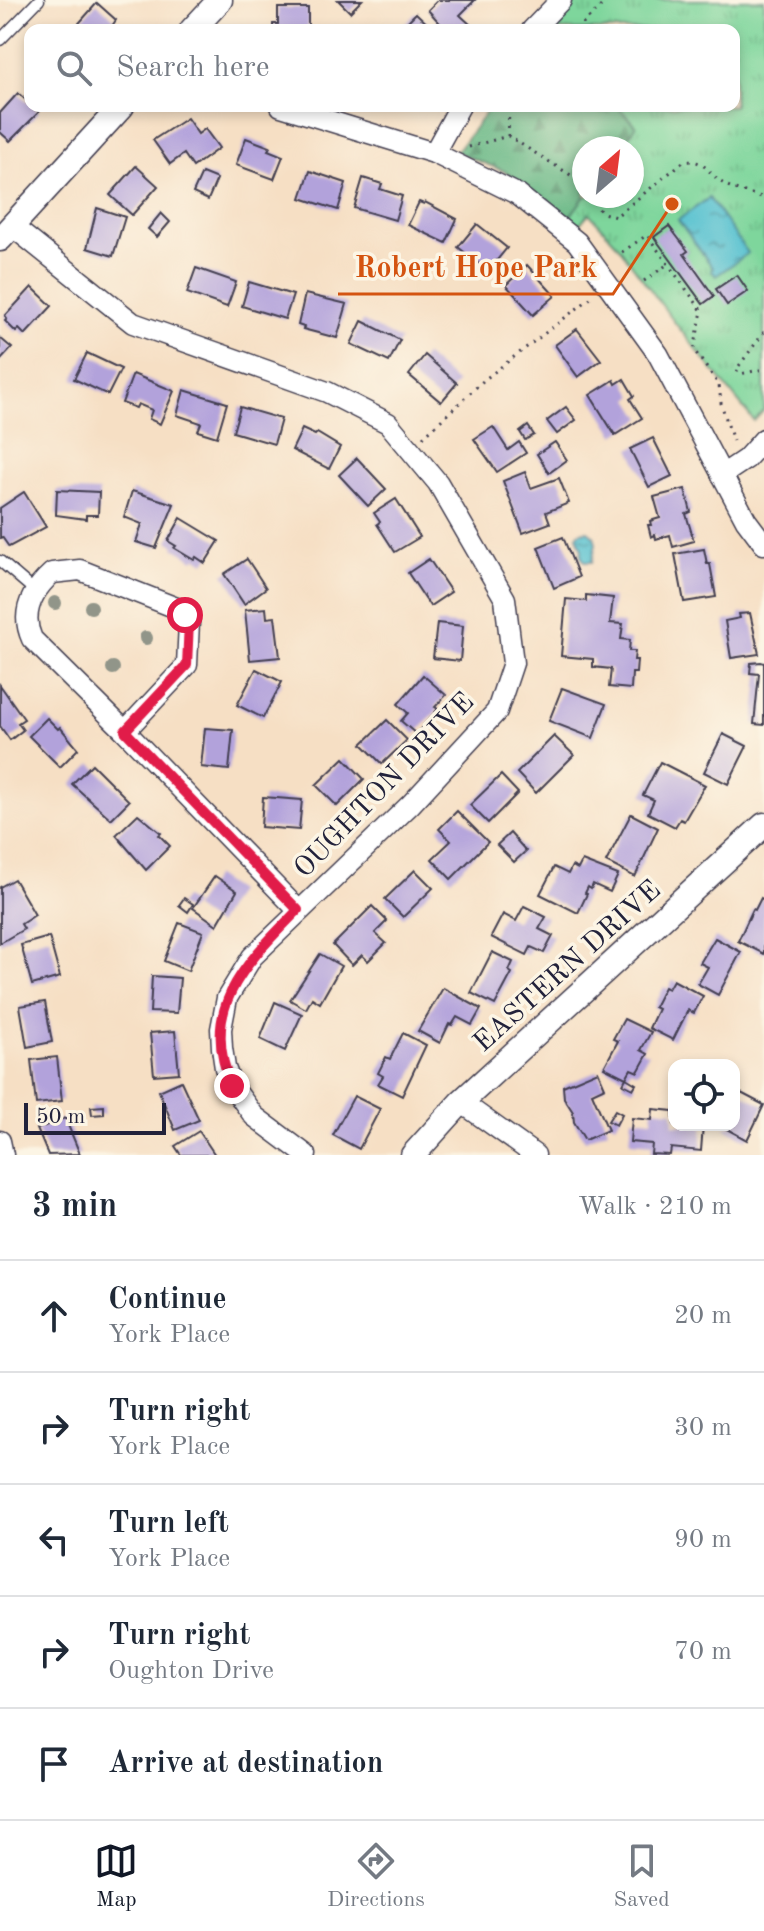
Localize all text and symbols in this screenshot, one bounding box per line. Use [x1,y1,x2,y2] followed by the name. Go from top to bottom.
[24,24,740,112] search box
[52,46,96,90] icon: search
[116,53,270,83] text: Search here
[572,136,644,208] north arrow
[338,240,613,294] callout: Robert Hope Park
[355,254,598,284] text: Robert Hope Park
[167,597,203,633] route start
[290,688,480,884] street label: OUGHTON DRIVE
[469,876,667,1058] street label: EASTERN DRIVE
[668,1059,740,1131] map controls
[668,1059,740,1131] button: locate
[214,1068,250,1104] route end
[24,1099,166,1135] scale bar
[36,1106,85,1128] text: 50 m
[32,1190,117,1224] text: 3 min
[578,1194,732,1220] text: Walk · 210 m
[108,1285,227,1315] text: Continue
[32,1294,76,1338] icon: ahead
[674,1303,732,1329] text: 20 m
[108,1322,230,1348] text: York Place
[108,1397,250,1427] text: Turn right
[32,1406,76,1450] icon: right
[674,1415,732,1441] text: 30 m
[108,1434,230,1460] text: York Place
[108,1509,229,1539] text: Turn left
[32,1518,76,1562] icon: left
[674,1527,732,1553] text: 90 m
[108,1546,230,1572] text: York Place
[108,1621,250,1651] text: Turn right
[32,1630,76,1674] icon: right
[674,1639,732,1665] text: 70 m
[108,1658,274,1684] text: Oughton Drive
[32,1742,76,1786] icon: arrive
[108,1749,383,1779] text: Arrive at destination
[94,1839,138,1914] tab: Map
[327,1839,425,1914] tab: Directions
[614,1839,670,1914] tab: Saved

